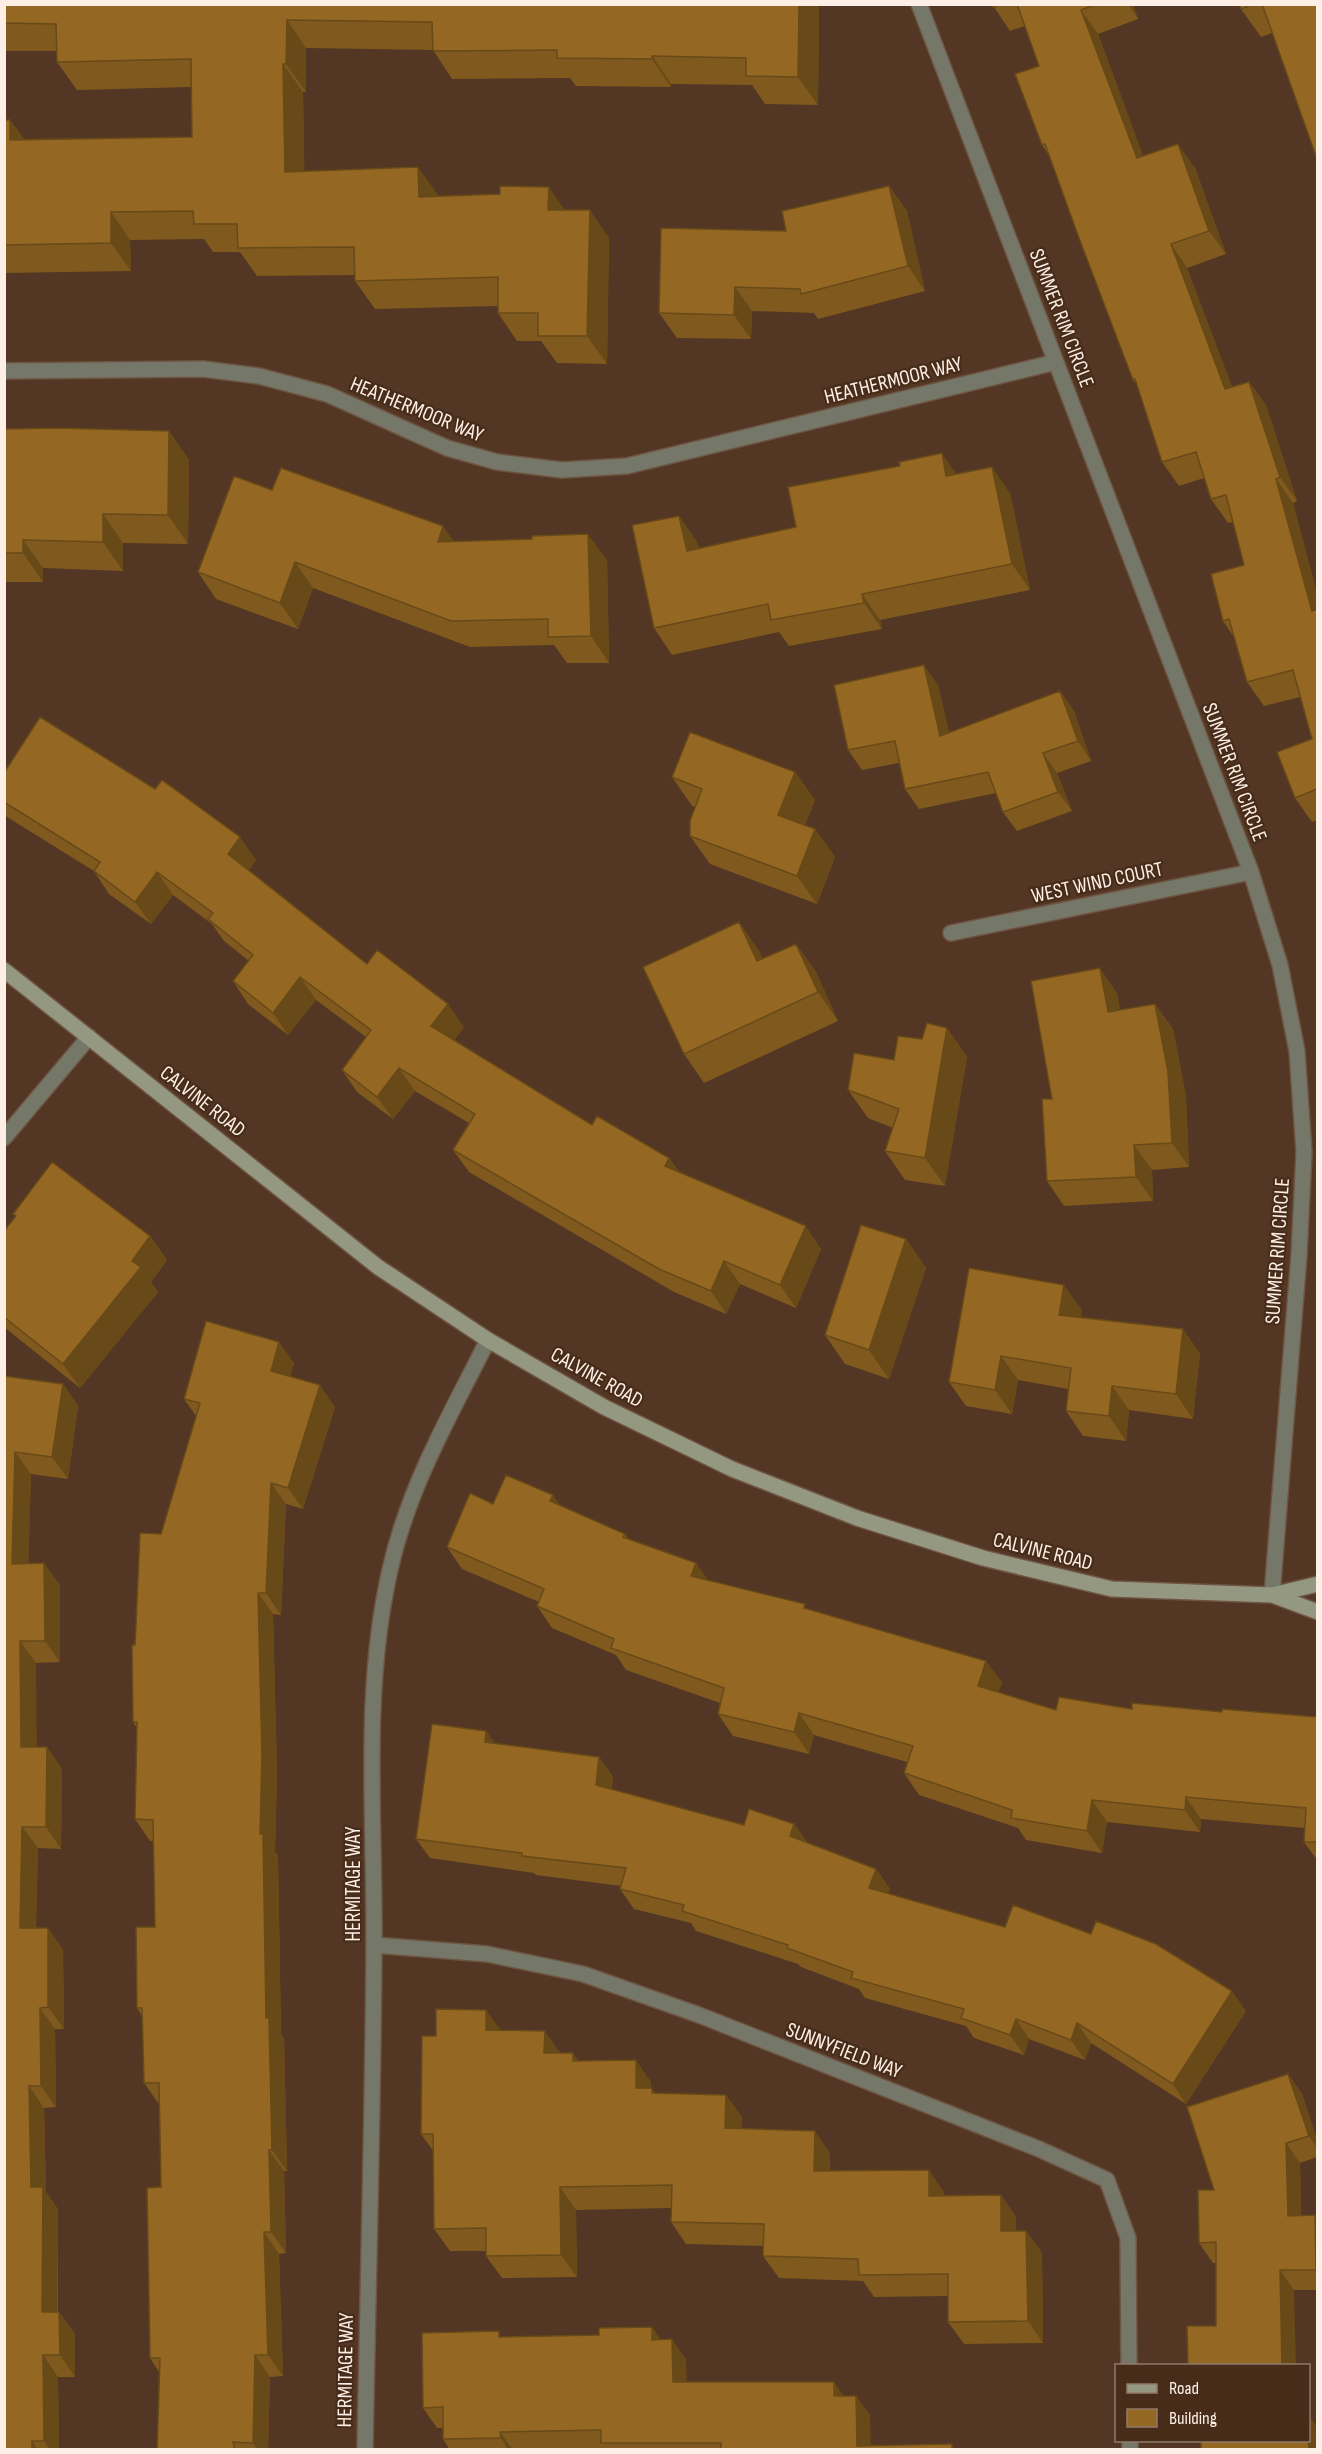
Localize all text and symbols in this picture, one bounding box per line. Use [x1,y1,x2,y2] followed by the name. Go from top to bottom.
[1024,245,1099,391] street label: SUMMER RIM CIRCLE
[822,351,965,410] street label: HEATHERMOOR WAY
[347,371,487,448] street label: HEATHERMOOR WAY
[1197,699,1272,845] street label: SUMMER RIM CIRCLE
[1029,856,1166,909] street label: WEST WIND COURT
[155,1060,250,1142] street label: CALVINE ROAD
[1260,1177,1295,1325] street label: SUMMER RIM CIRCLE
[546,1342,647,1413] street label: CALVINE ROAD
[991,1527,1095,1576] street label: CALVINE ROAD
[341,1826,366,1941] street label: HERMITAGE WAY
[782,2017,906,2084] street label: SUNNYFIELD WAY
[332,2312,359,2428] street label: HERMITAGE WAY
[1115,2364,1310,2442] legend
[1169,2378,1199,2399] text: Road
[1169,2408,1217,2429] text: Building

